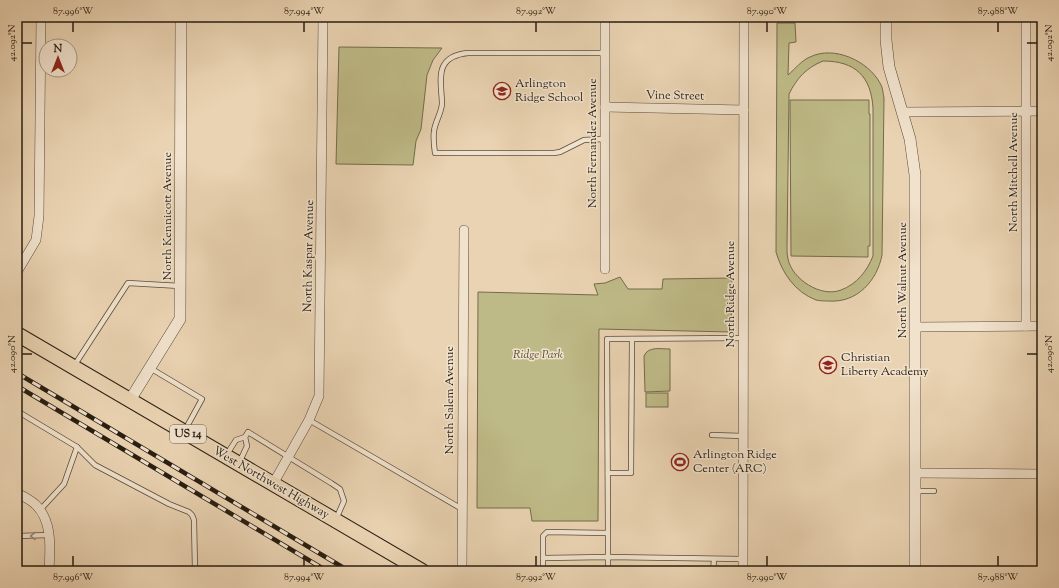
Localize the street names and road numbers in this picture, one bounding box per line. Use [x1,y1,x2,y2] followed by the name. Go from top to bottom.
[584,78,602,208] street label: North Fernandez Avenue
[646,86,704,106] street label: Vine Street
[1005,112,1023,232] street label: North Mitchell Avenue
[159,151,177,280] street label: North Kennicott Avenue
[299,199,319,312] street label: North Kaspar Avenue
[894,221,912,338] street label: North Walnut Avenue
[722,240,740,347] street label: North Ridge Avenue
[441,345,459,454] street label: North Salem Avenue
[170,425,206,443] road number: US 14
[209,442,333,524] street label: West Northwest Highway

